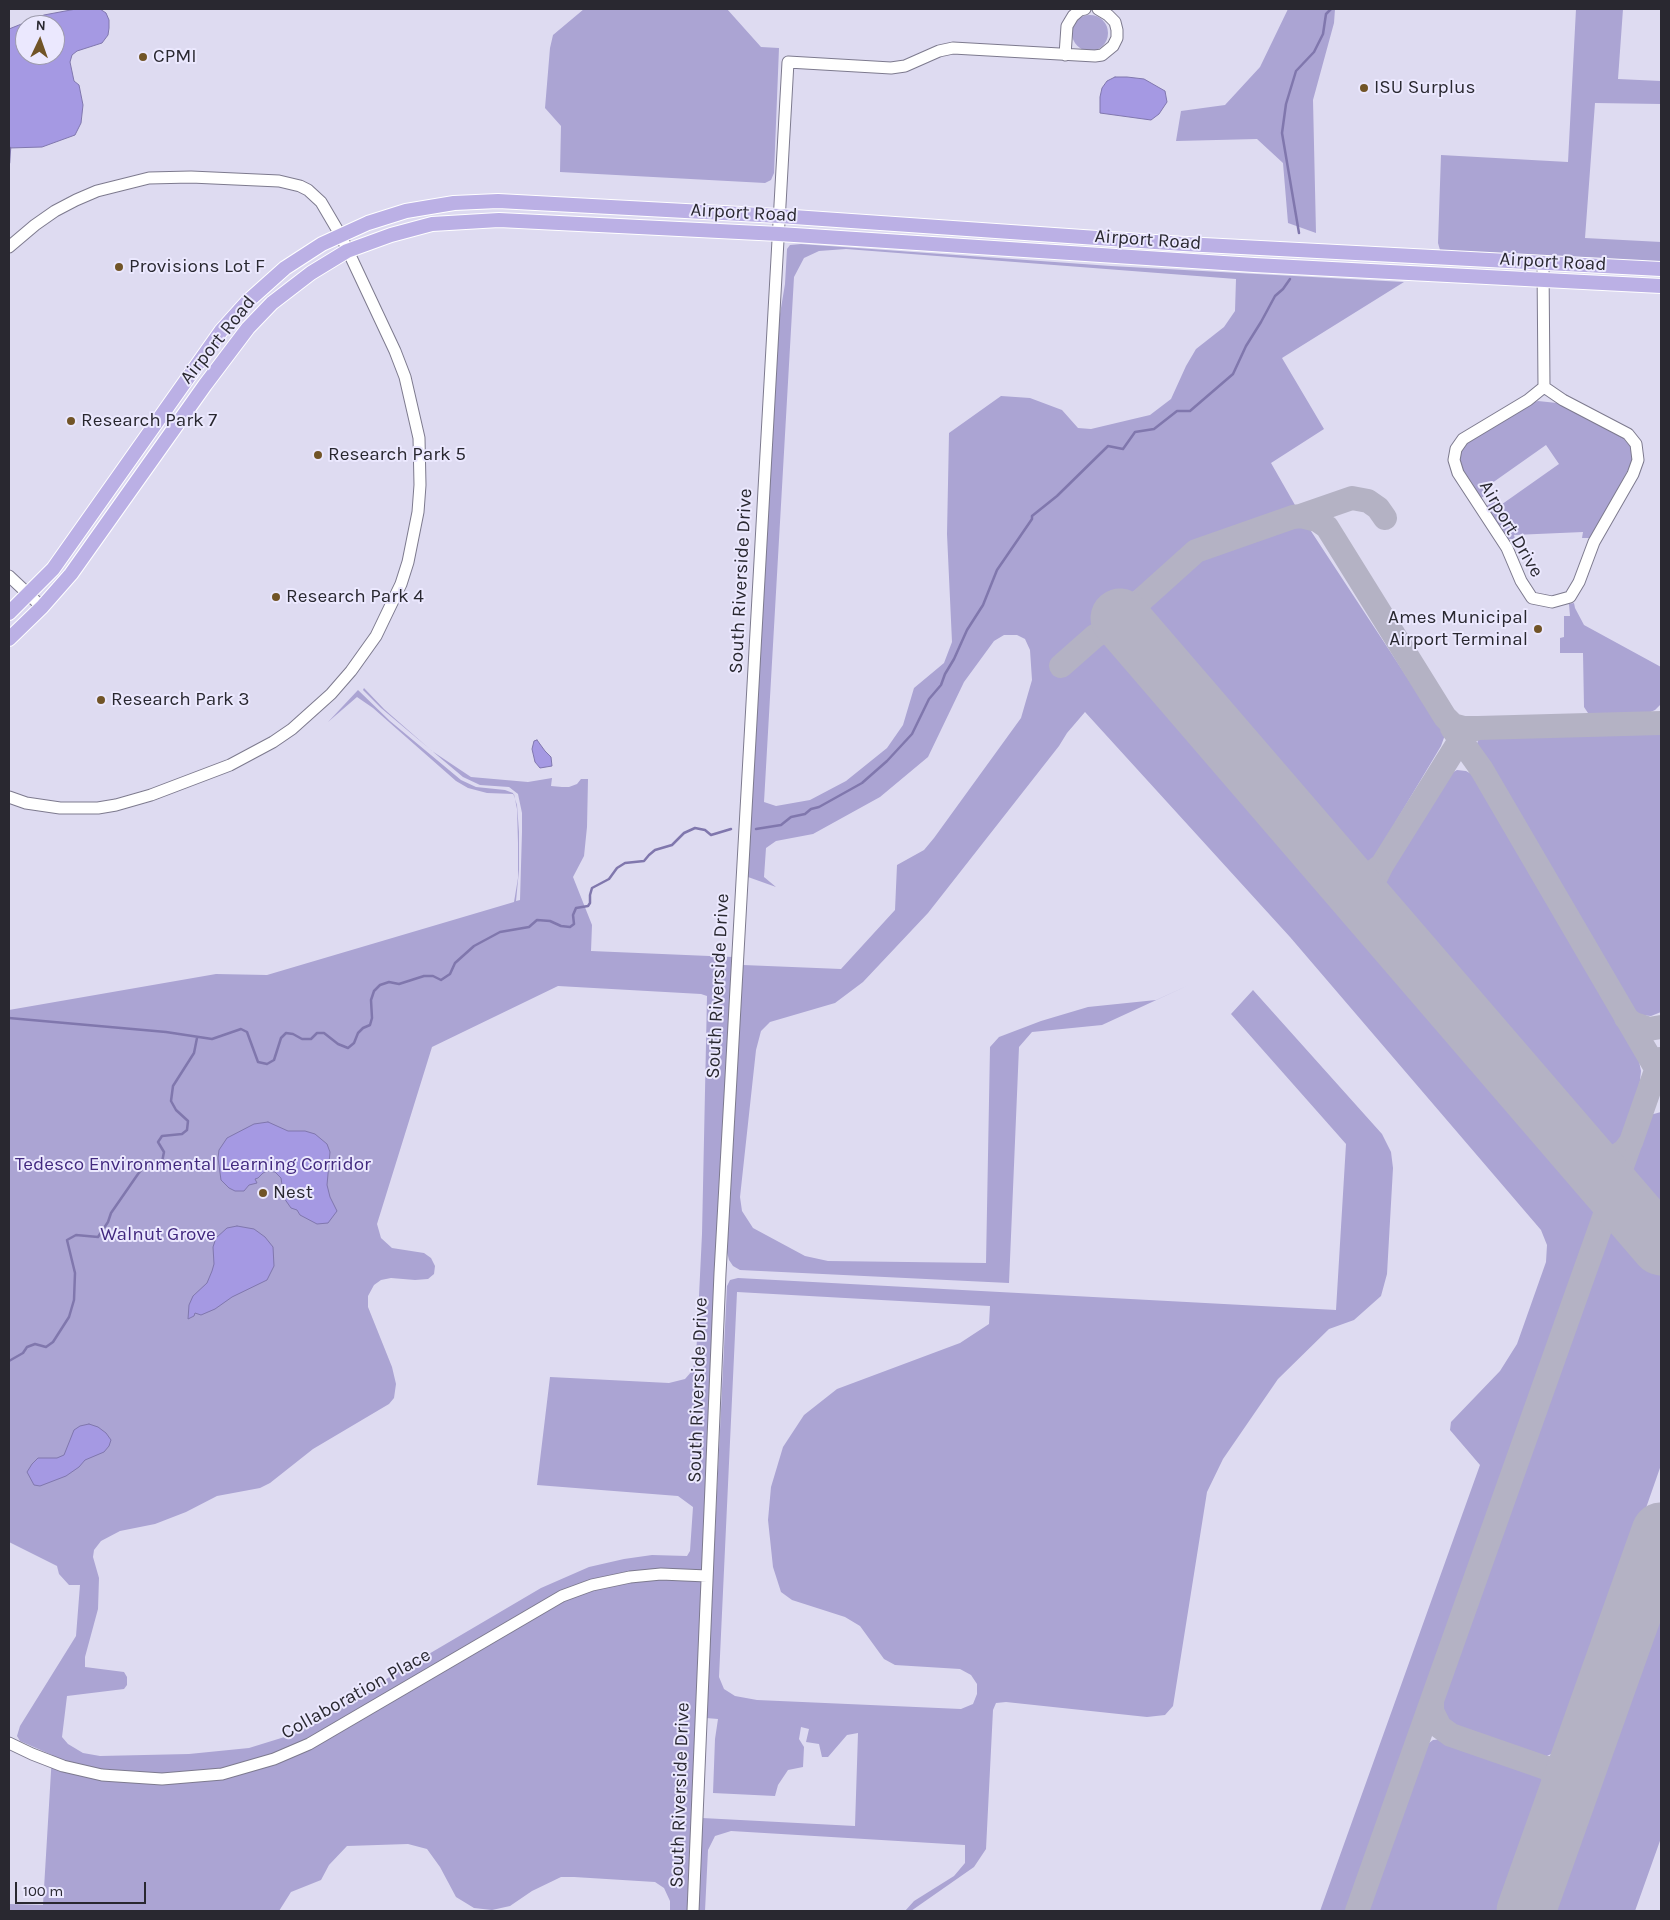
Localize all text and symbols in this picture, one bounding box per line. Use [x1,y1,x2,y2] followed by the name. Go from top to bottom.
[15,15,65,65] north arrow
[35,17,46,34] text: N
[153,46,197,68] place label: CPMI
[137,51,149,63] marker: CPMI
[1374,77,1475,99] place label: ISU Surplus
[1358,82,1370,94] marker: ISU Surplus
[690,199,798,227] street label: Airport Road
[1094,225,1202,255] street label: Airport Road
[1499,248,1607,276] street label: Airport Road
[129,256,265,278] place label: Provisions Lot F
[113,261,125,273] marker: Provisions Lot F
[175,291,261,389] street label: Airport Road
[81,410,217,432] place label: Research Park 7
[65,415,77,427] marker: Research Park 7
[328,444,466,466] place label: Research Park 5
[312,449,324,461] marker: Research Park 5
[1474,477,1548,581] street label: Airport Drive
[725,488,757,674] street label: South Riverside Drive
[286,586,424,608] place label: Research Park 4
[270,591,282,603] marker: Research Park 4
[1388,607,1528,651] place label: Ames Municipal Airport Terminal
[1532,623,1544,635] marker: Ames Municipal Airport Terminal
[111,689,250,711] place label: Research Park 3
[95,694,107,706] marker: Research Park 3
[702,893,734,1079] street label: South Riverside Drive
[15,1154,371,1176] park label: Tedesco Environmental Learning Corridor
[273,1182,313,1204] place label: Nest
[257,1187,269,1199] marker: Nest
[100,1224,216,1246] park label: Walnut Grove
[683,1297,713,1483] street label: South Riverside Drive
[277,1644,435,1744] street label: Collaboration Place
[665,1702,695,1888] street label: South Riverside Drive
[18,1872,149,1904] scale bar
[23,1882,63,1900] text: 100 m

